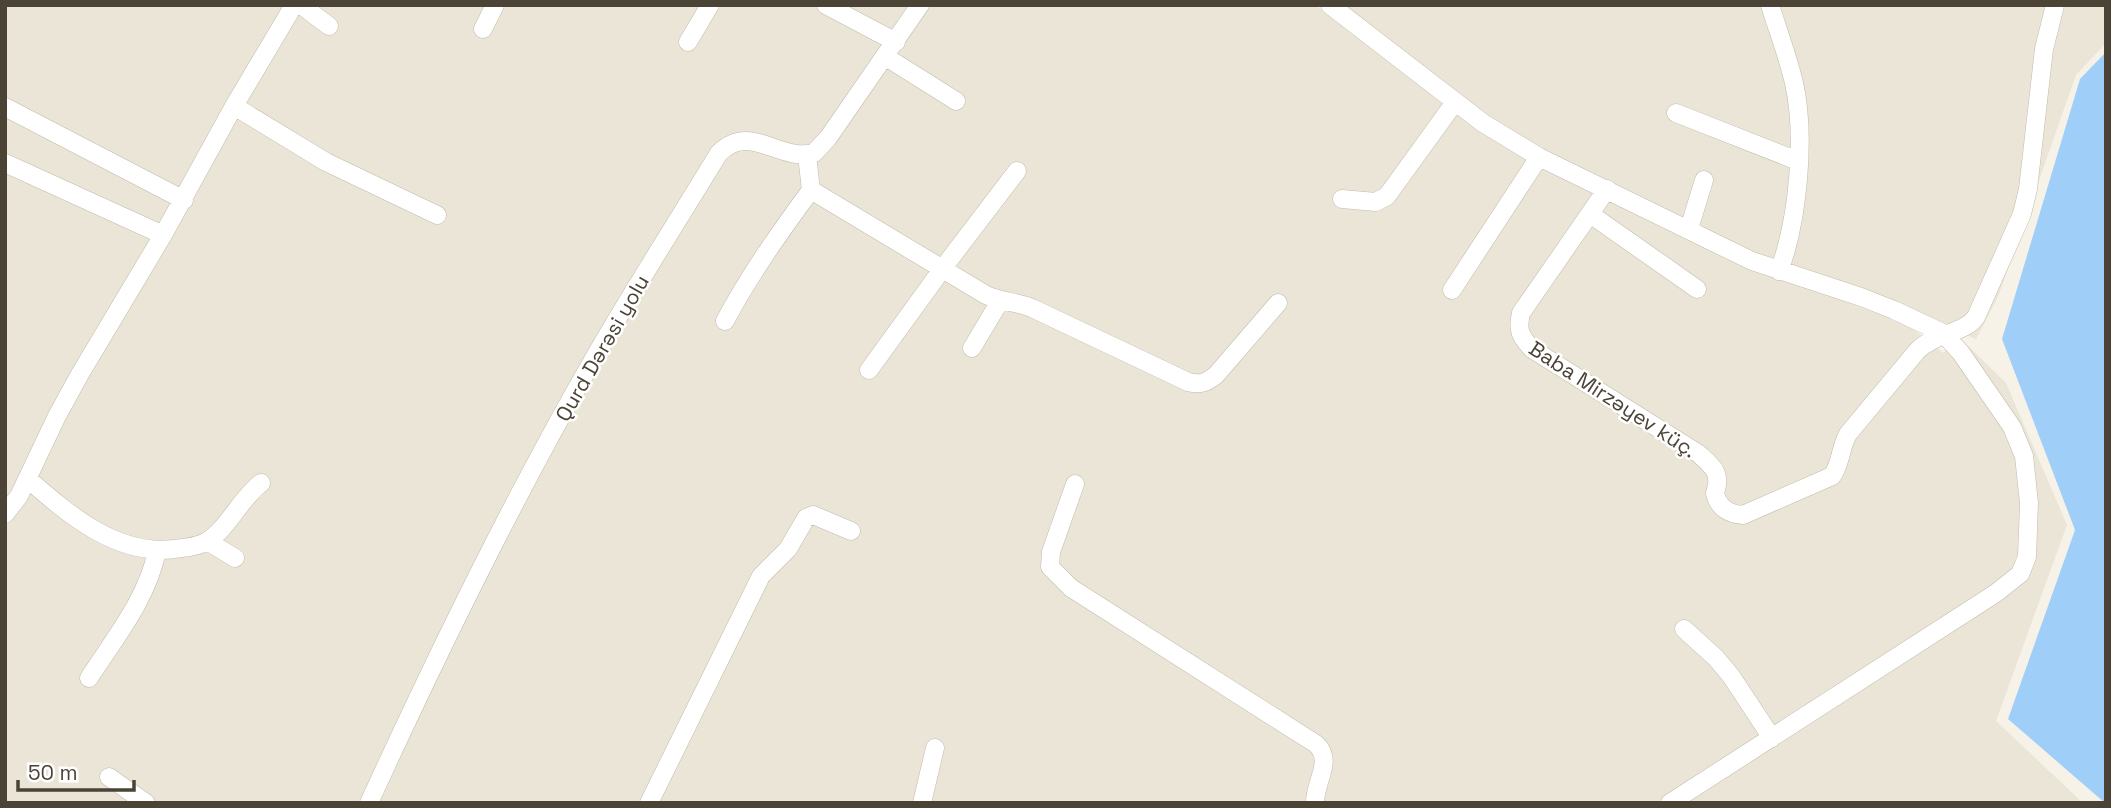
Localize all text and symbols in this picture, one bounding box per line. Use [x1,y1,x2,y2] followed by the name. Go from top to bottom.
[549,270,655,426] street label: Qurd Dərəsi yolu
[1524,335,1702,463] street label: Baba Mirzəyev küç.
[18,748,133,792] scale bar
[28,759,78,786] text: 50 m

